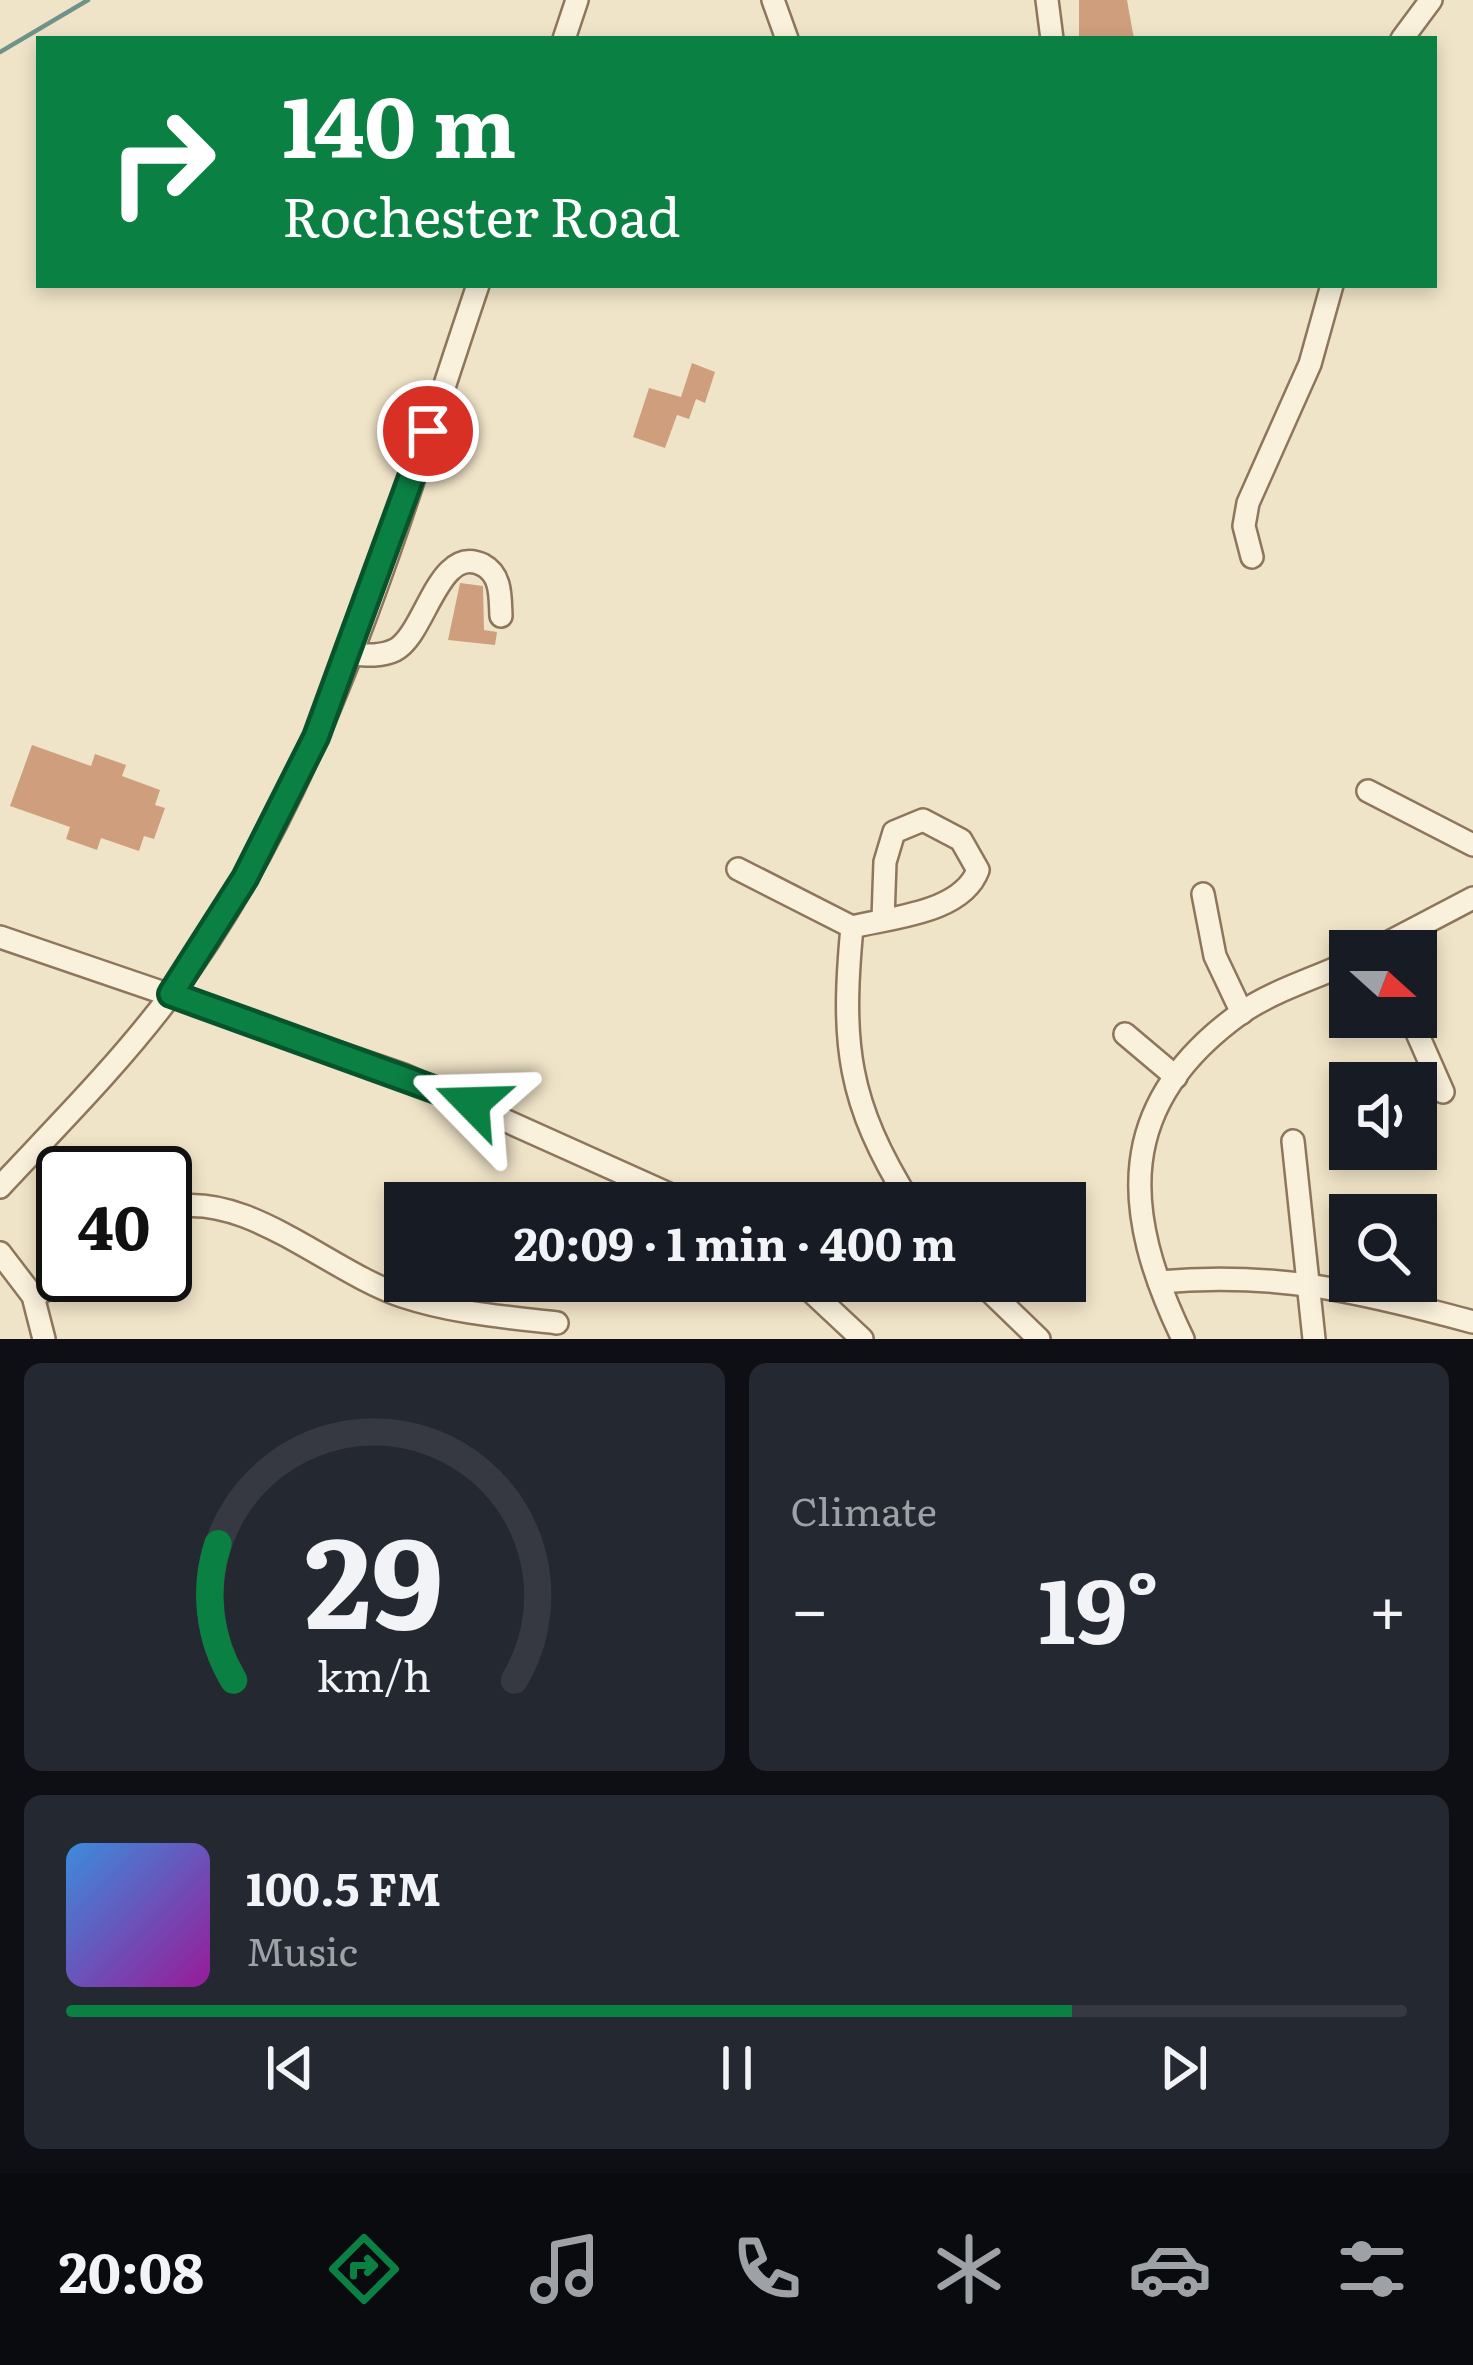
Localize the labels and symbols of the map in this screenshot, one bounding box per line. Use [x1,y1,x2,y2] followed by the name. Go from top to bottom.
[377,380,479,482] pin
[1329,930,1437,1038] north arrow
[409,1040,535,1166] position arrow
[36,1146,192,1302] speed limit sign: 40

